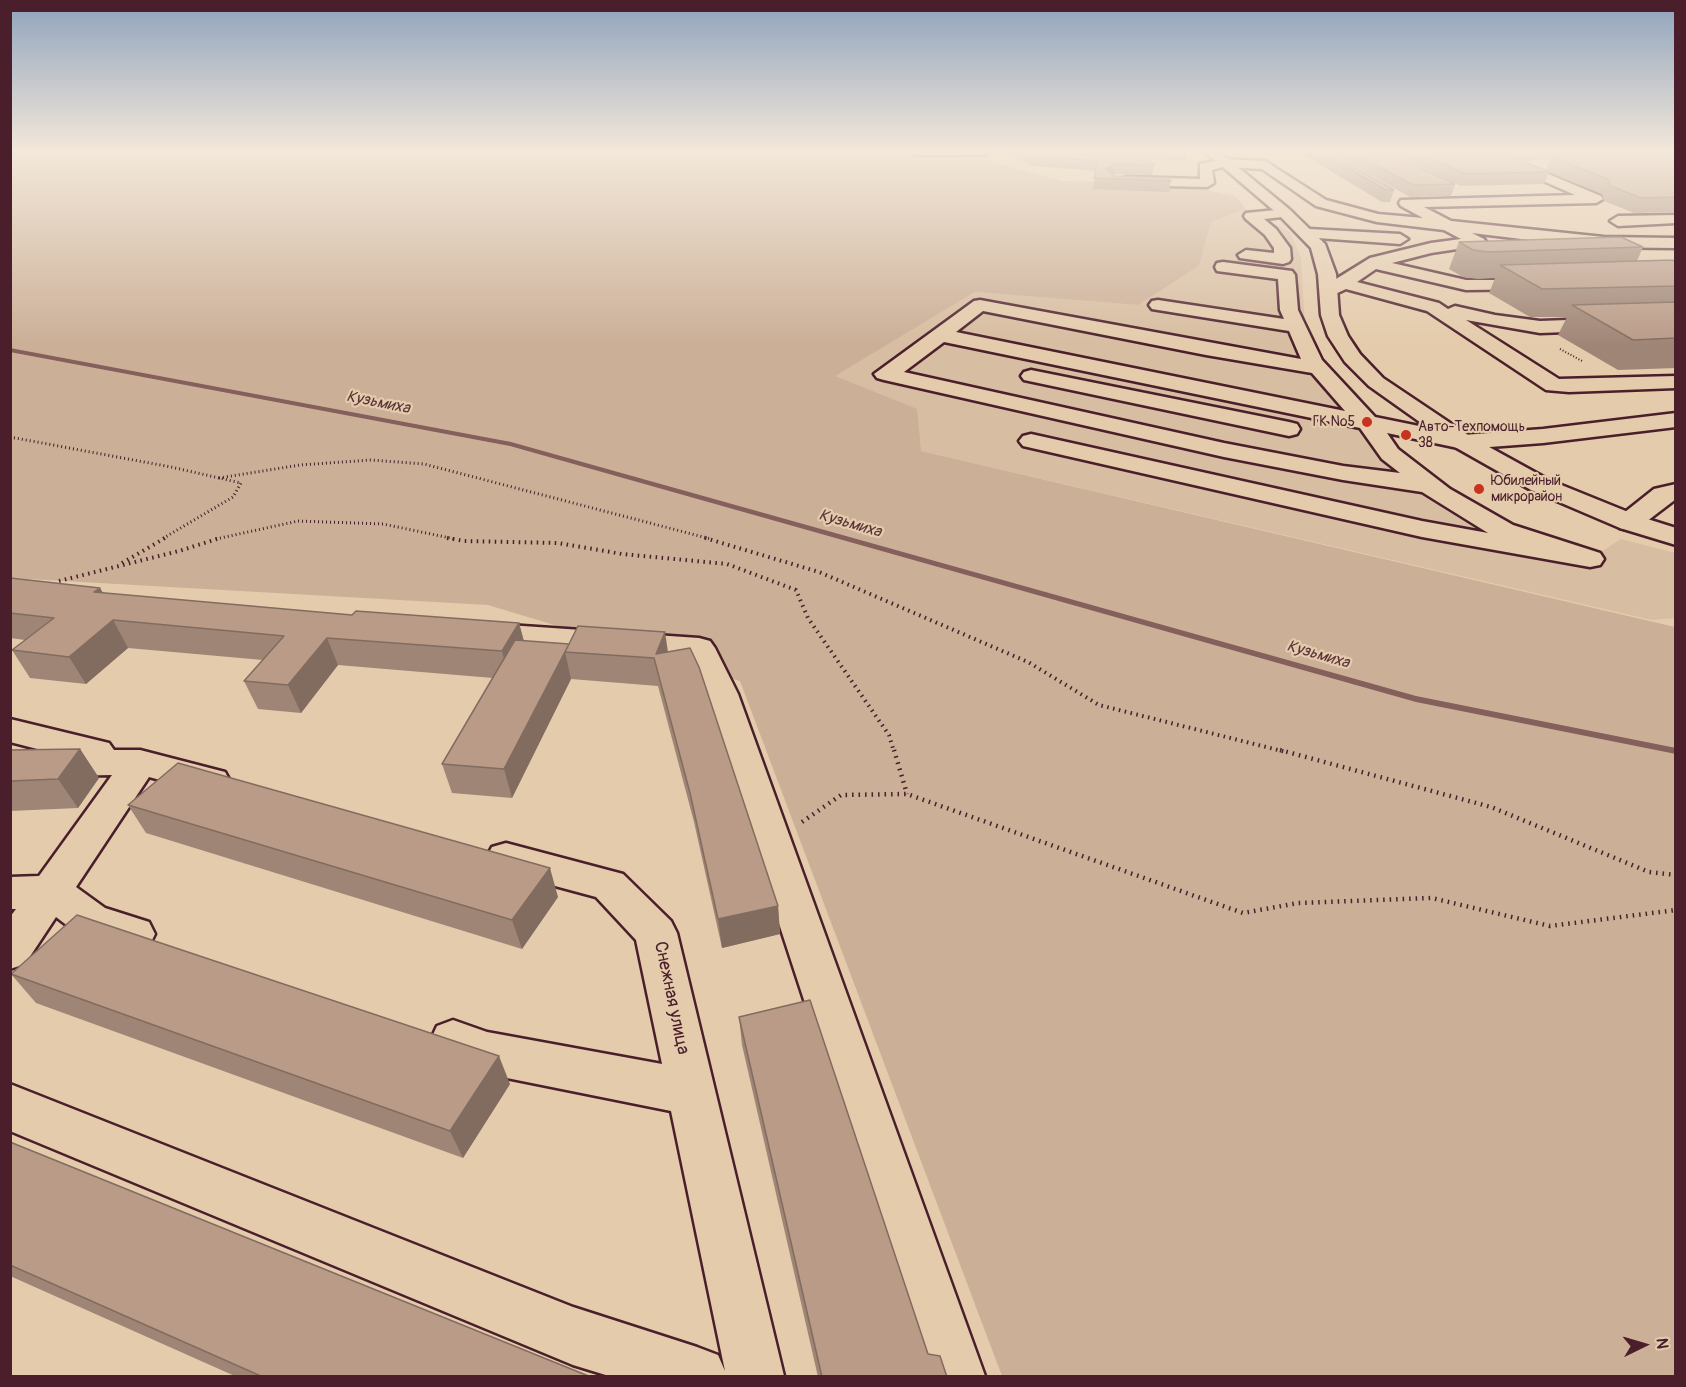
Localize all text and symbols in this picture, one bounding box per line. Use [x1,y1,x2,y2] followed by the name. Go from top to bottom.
[345,387,411,419] water label: Кузьмиха
[1313,414,1355,430] place label: ГК №5
[1360,415,1374,429] marker: ГК №5
[1418,419,1525,452] place label: Авто-Техпомощь 38
[1399,428,1413,442] marker: Авто-Техпомощь 38
[1491,473,1562,506] place label: Юбилейный микрорайон
[1472,482,1486,496] marker: Юбилейный микрорайон
[816,506,884,542] water label: Кузьмиха
[1284,637,1352,673] water label: Кузьмиха
[648,940,694,1056] street label: Снежная улица
[1614,1315,1674,1375] north arrow
[1651,1337,1672,1350] text: N

